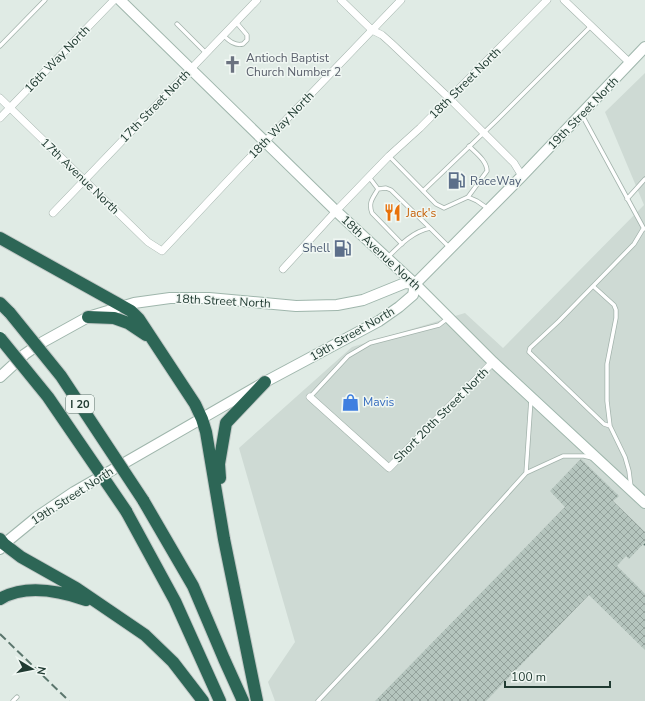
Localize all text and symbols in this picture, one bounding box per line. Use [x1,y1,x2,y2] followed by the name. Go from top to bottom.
[21,22,93,96] street label: 16th Way North
[426,44,504,122] street label: 18th Street North
[246,50,341,80] place label: Antioch Baptist Church Number 2
[223,55,243,75] church icon: Antioch Baptist Church Number 2
[116,66,194,146] street label: 17th Street North
[544,73,622,153] street label: 19th Street North
[245,88,317,162] street label: 18th Way North
[37,134,123,218] street label: 17th Avenue North
[447,171,467,191] fuel station icon: RaceWay
[470,173,522,189] place label: RaceWay
[383,203,403,223] restaurant icon: Jack's
[405,205,436,221] place label: Jack's
[338,212,424,294] street label: 18th Avenue North
[333,238,353,258] fuel station icon: Shell
[302,240,330,256] place label: Shell
[175,291,271,311] street label: 18th Street North
[307,303,397,365] street label: 19th Street North
[390,364,492,466] street label: Short 20th Street North
[340,392,360,412] shop icon: Mavis
[363,394,395,410] place label: Mavis
[66,395,94,413] road number: I 20
[28,463,116,529] street label: 19th Street North
[12,649,52,689] north arrow
[505,663,610,689] scale bar
[33,665,49,676] text: N
[511,669,546,685] text: 100 m

